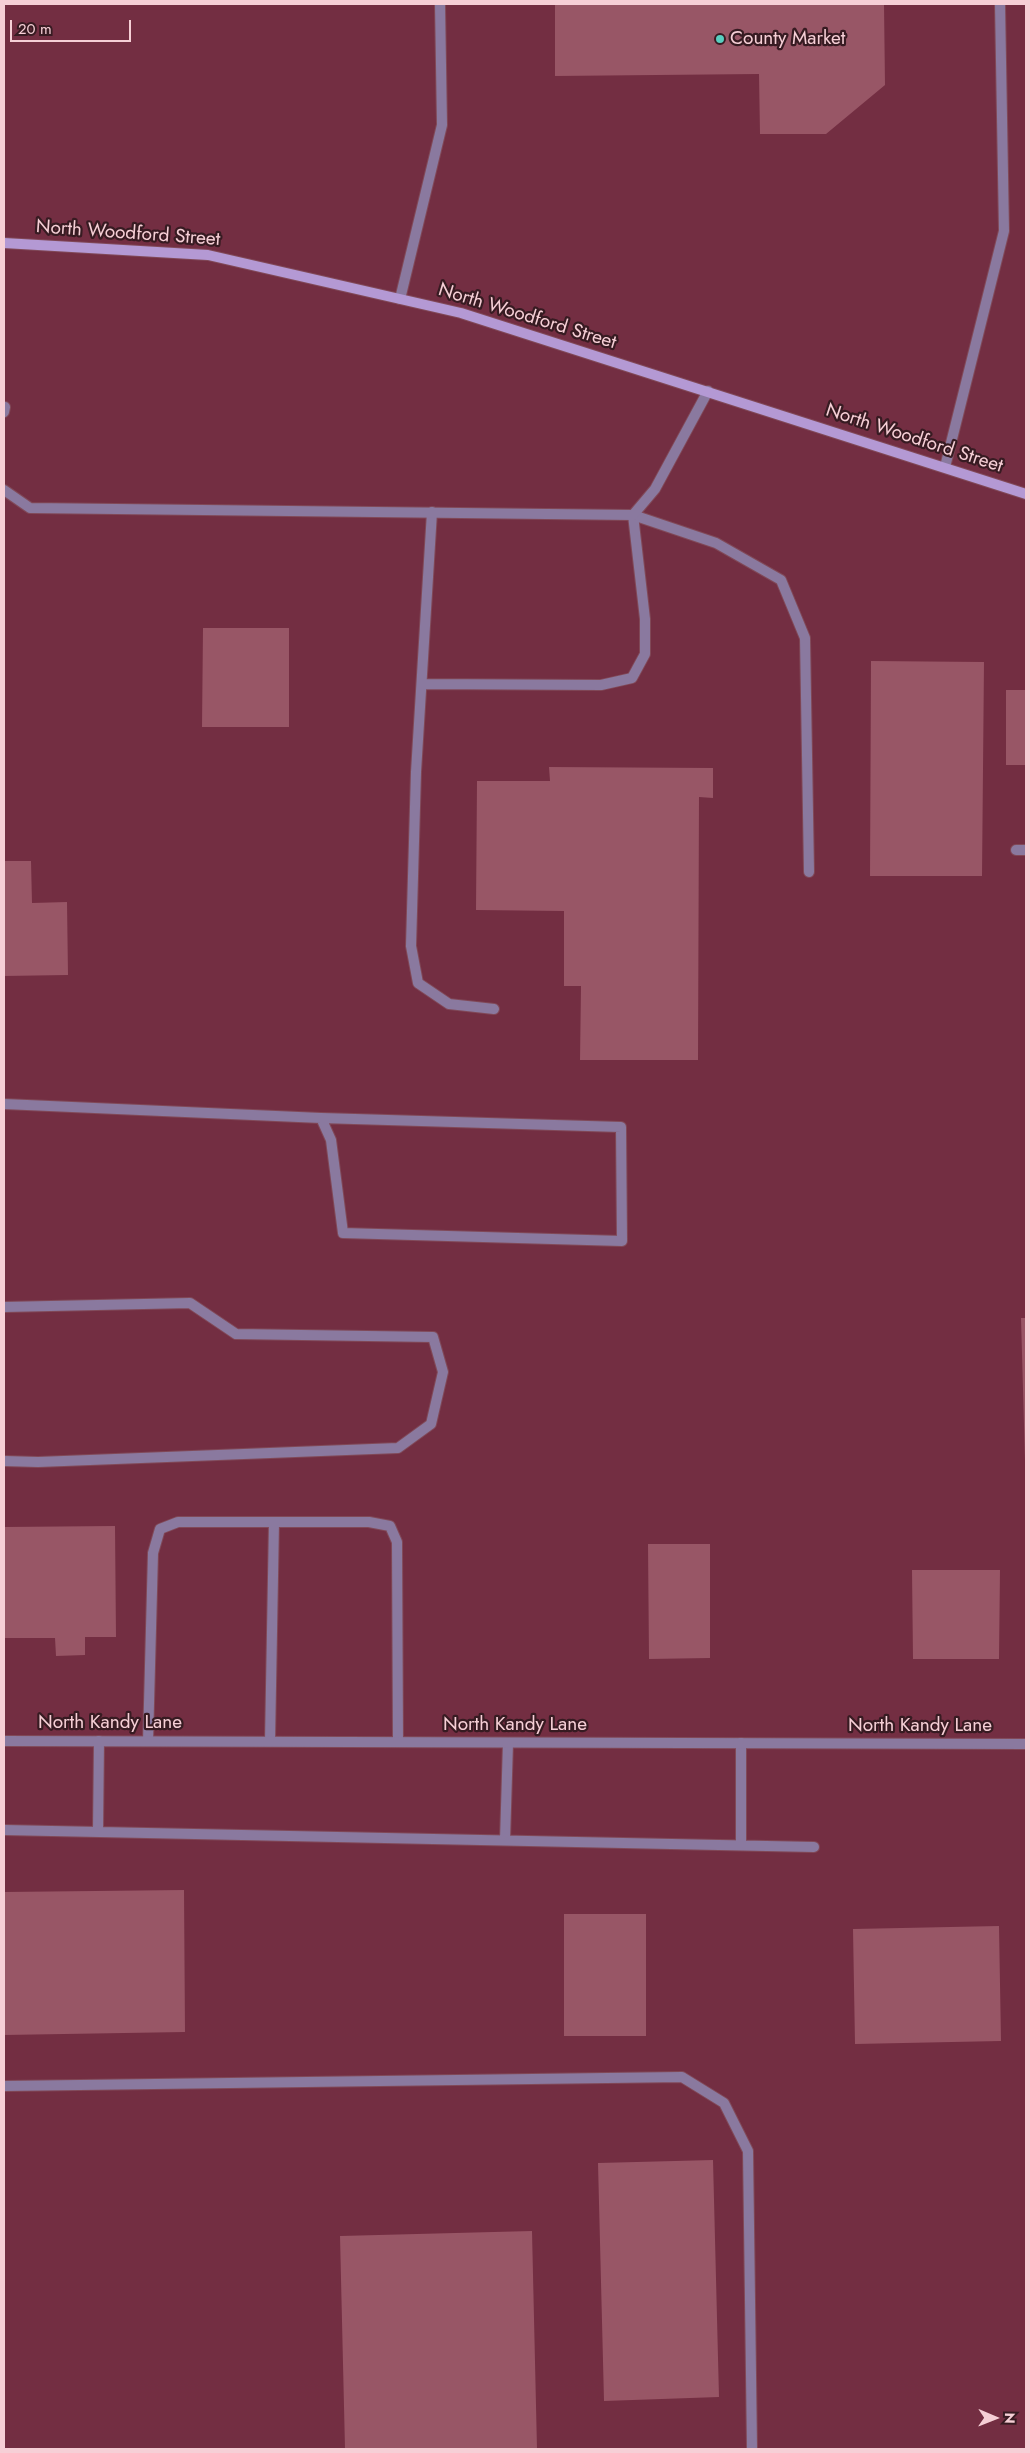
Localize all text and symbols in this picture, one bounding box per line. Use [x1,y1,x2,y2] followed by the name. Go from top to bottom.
[12,10,134,42] scale bar
[18,18,52,40] text: 20 m
[730,28,845,50] place label: County Market
[714,33,726,45] marker: County Market
[35,216,221,252] street label: North Woodford Street
[435,279,619,355] street label: North Woodford Street
[823,400,1005,478] street label: North Woodford Street
[38,1712,182,1734] street label: North Kandy Lane
[443,1714,587,1736] street label: North Kandy Lane
[848,1715,992,1737] street label: North Kandy Lane
[970,2393,1020,2443] north arrow
[1000,2413,1020,2424] text: N

